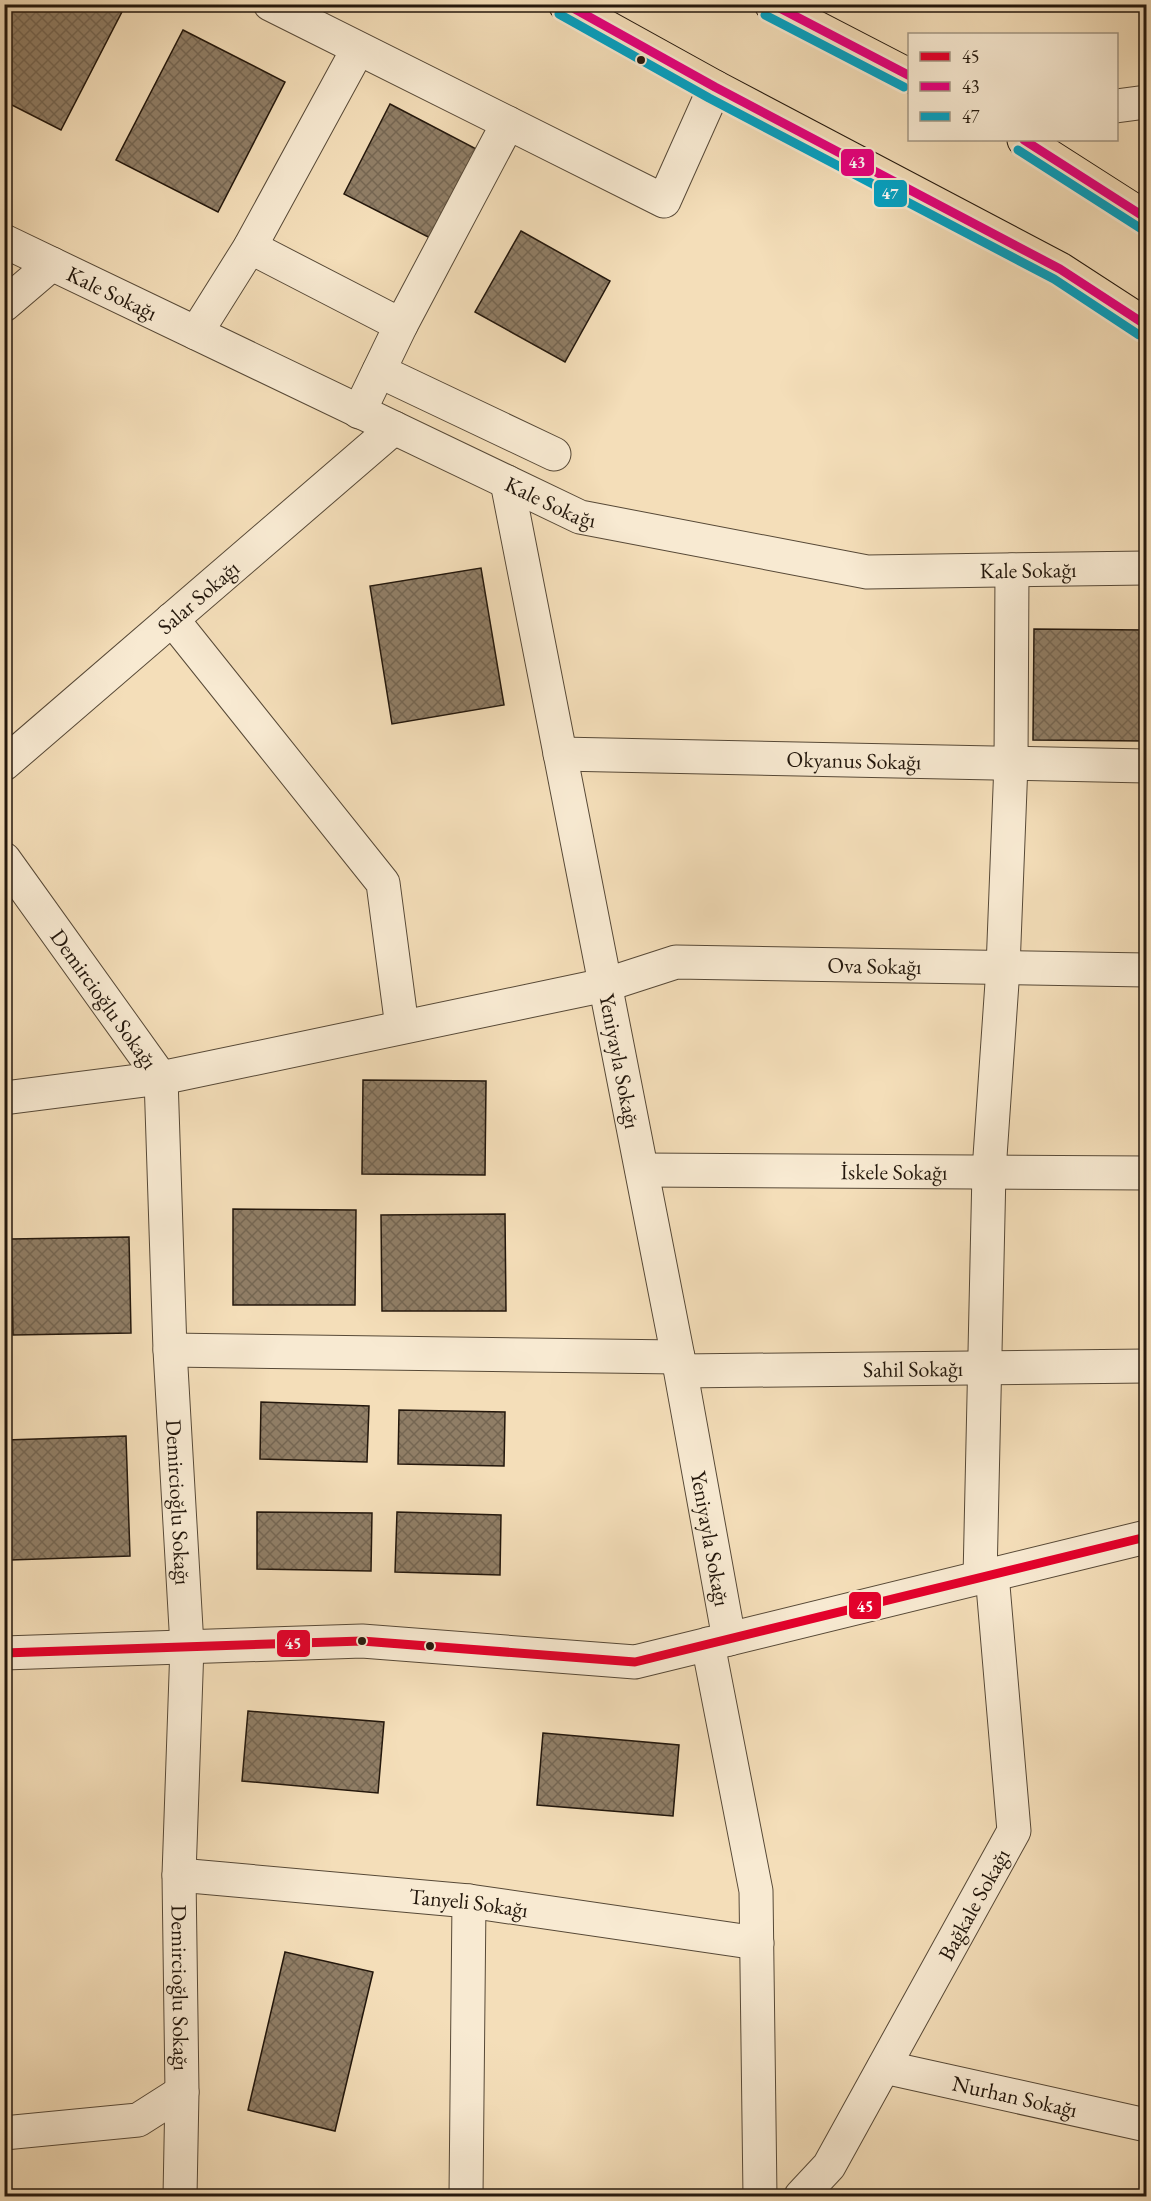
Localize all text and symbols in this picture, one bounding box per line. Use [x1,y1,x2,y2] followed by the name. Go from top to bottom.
[908,33,1118,141] legend
[962,45,979,68] text: 45
[635,54,647,66] unlabelled marker
[962,75,979,98] text: 43
[962,105,980,128] text: 47
[840,148,875,177] line badge: 43
[849,152,865,173] text: 43
[873,179,908,208] line badge: 47
[882,183,899,204] text: 47
[62,259,162,327] street label: Kale Sokağı
[501,469,598,534] street label: Kale Sokağı
[151,553,245,640] street label: Salar Sokağı
[979,554,1077,585] street label: Kale Sokağı
[786,744,922,776] street label: Okyanus Sokağı
[44,923,164,1075] street label: Demircioğlu Sokağı
[827,950,922,981] street label: Ova Sokağı
[593,991,648,1131] street label: Yeniyayla Sokağı
[841,1157,947,1186] street label: İskele Sokağı
[863,1353,963,1384] street label: Sahil Sokağı
[160,1418,198,1586] street label: Demircioğlu Sokağı
[684,1469,737,1608] street label: Yeniyayla Sokağı
[848,1591,882,1620] line badge: 45
[857,1596,873,1617] text: 45
[276,1629,311,1658] line badge: 45
[285,1633,301,1654] text: 45
[356,1635,368,1647] unlabelled marker
[424,1640,436,1652] unlabelled marker
[931,1843,1016,1965] street label: Bağkale Sokağı
[408,1881,530,1924] street label: Tanyeli Sokağı
[165,1905,196,2071] street label: Demircioğlu Sokağı
[949,2068,1080,2124] street label: Nurhan Sokağı

